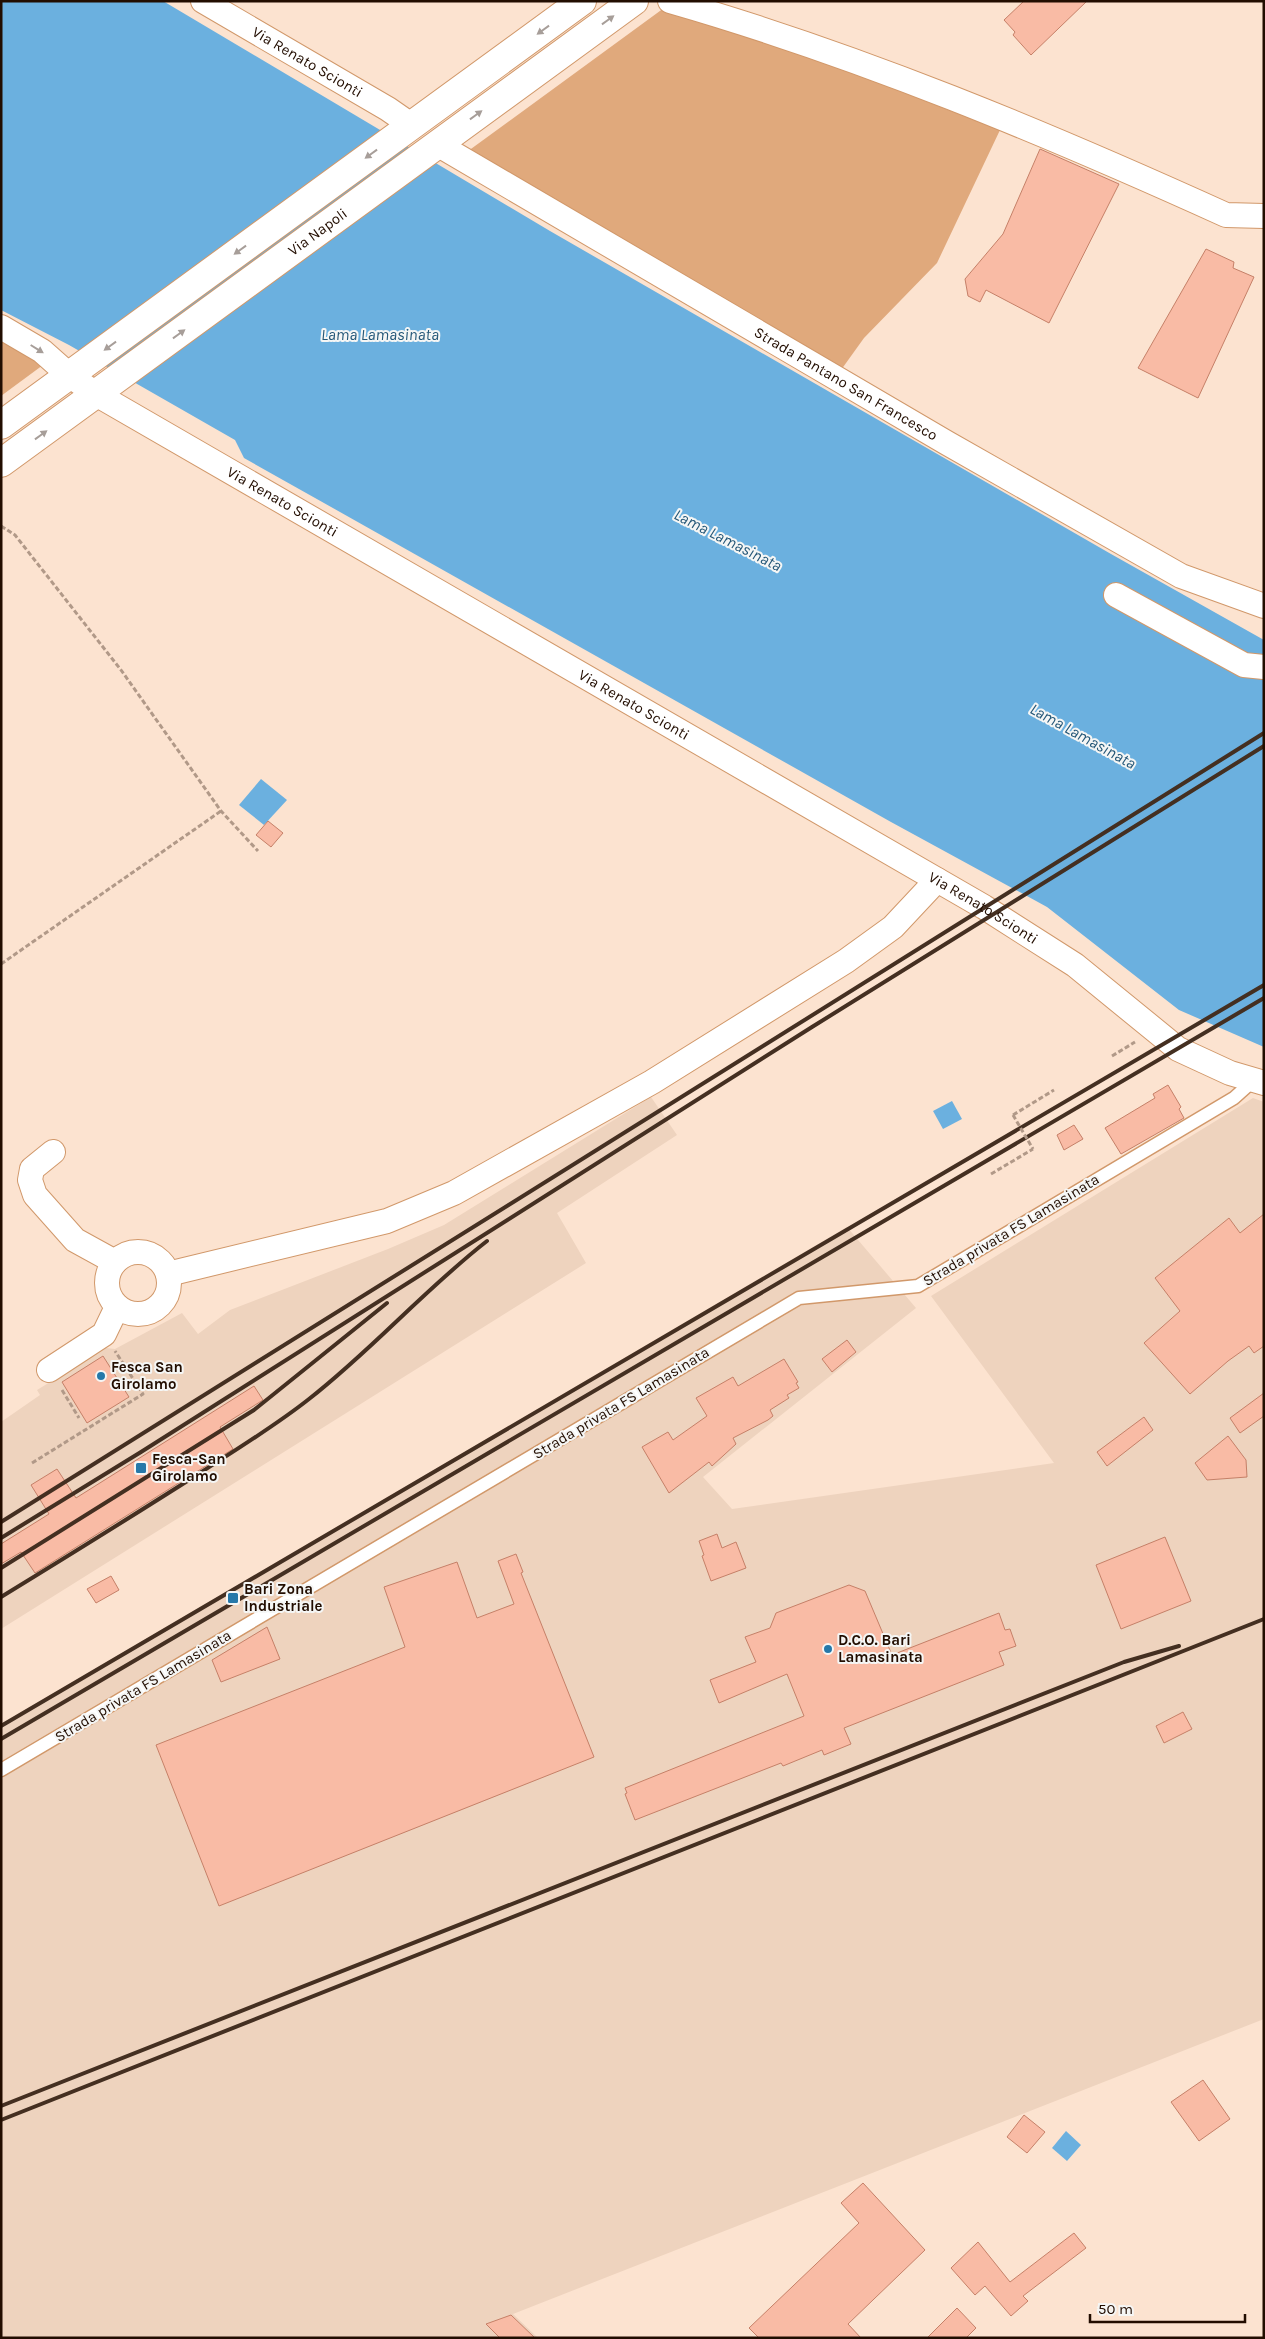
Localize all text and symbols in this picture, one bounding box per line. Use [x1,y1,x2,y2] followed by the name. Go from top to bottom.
[601,15,615,25] one-way arrow
[249,23,366,101] street label: Via Renato Scionti
[536,25,549,35] one-way arrow
[470,110,483,120] one-way arrow
[364,149,378,159] one-way arrow
[284,204,351,259] street label: Via Napoli
[234,245,247,255] one-way arrow
[751,323,941,444] street label: Strada Pantano San Francesco
[321,325,439,344] water label: Lama Lamasinata
[172,329,186,339] one-way arrow
[103,341,116,351] one-way arrow
[31,344,44,353] one-way arrow
[34,429,47,440] one-way arrow
[224,463,341,541] street label: Via Renato Scionti
[671,505,785,575] water label: Lama Lamasinata
[575,666,693,744] street label: Via Renato Scionti
[1027,699,1139,773] water label: Lama Lamasinata
[925,868,1041,948] street label: Via Renato Scionti
[920,1170,1102,1290] street label: Strada privata FS Lamasinata
[530,1343,712,1463] street label: Strada privata FS Lamasinata
[111,1358,183,1393] place label: Fesca San Girolamo
[95,1370,107,1382] marker: Fesca San Girolamo
[152,1450,226,1485] place label: Fesca-San Girolamo
[134,1461,148,1475] marker: Fesca-San Girolamo
[244,1580,323,1615] place label: Bari Zona Industriale
[226,1591,240,1605] marker: Bari Zona Industriale
[52,1626,234,1746] street label: Strada privata FS Lamasinata
[838,1631,923,1666] place label: D.C.O. Bari Lamasinata
[822,1643,834,1655] marker: D.C.O. Bari Lamasinata
[1090,2292,1245,2324] scale bar
[1098,2300,1133,2318] text: 50 m

